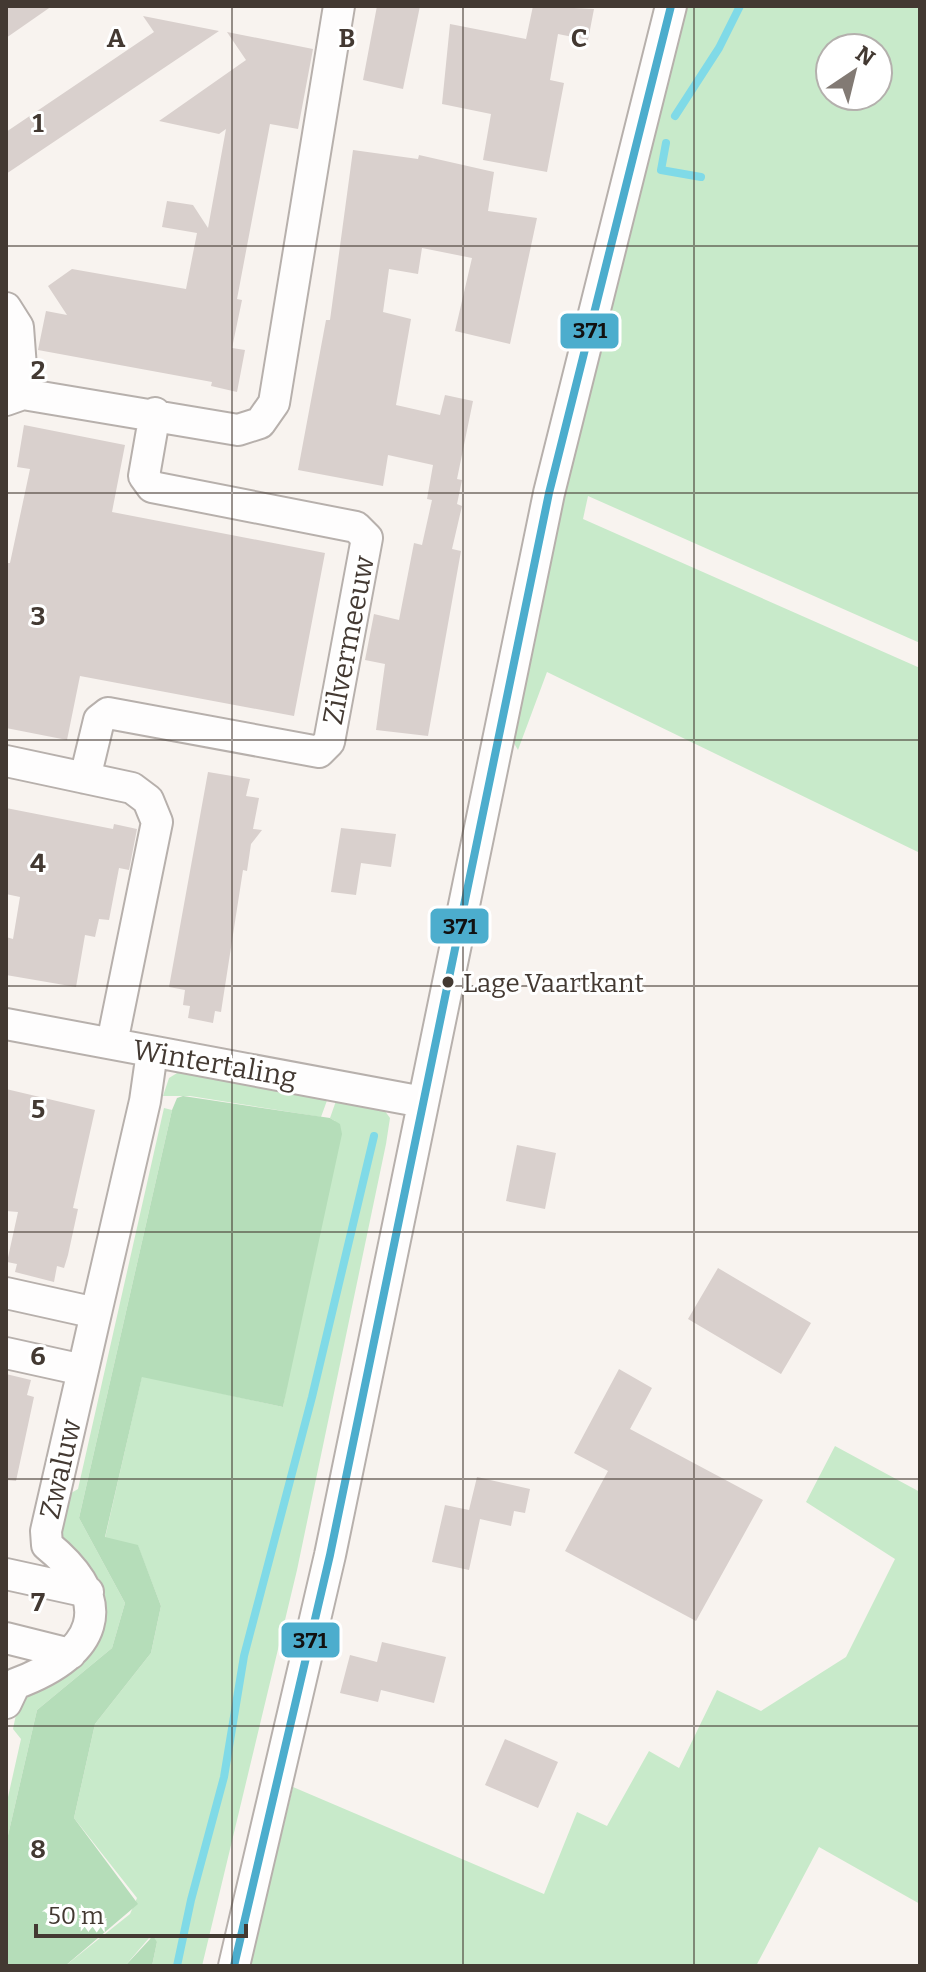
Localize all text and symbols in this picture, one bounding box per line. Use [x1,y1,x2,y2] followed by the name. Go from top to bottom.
[107,23,126,54] text: A
[339,23,355,54] text: B
[571,23,587,54] text: C
[814,32,894,112] north arrow
[850,40,880,72] text: N
[32,108,44,139] text: 1
[559,312,620,350] line badge: 371
[573,317,608,344] text: 371
[31,355,45,386] text: 2
[316,552,381,727] street label: Zilvermeeuw
[31,601,45,632] text: 3
[30,848,46,879] text: 4
[429,907,490,945] line badge: 371
[443,913,478,940] text: 371
[463,968,644,999] place label: Lage Vaartkant
[440,974,456,990] marker: Lage Vaartkant
[130,1033,299,1094] street label: Wintertaling
[31,1094,45,1125] text: 5
[30,1341,46,1372] text: 6
[33,1416,88,1522] street label: Zwaluw
[31,1587,45,1618] text: 7
[280,1621,341,1659] line badge: 371
[293,1627,328,1654] text: 371
[30,1834,46,1865] text: 8
[36,1888,246,1938] scale bar
[48,1902,104,1930] text: 50 m

